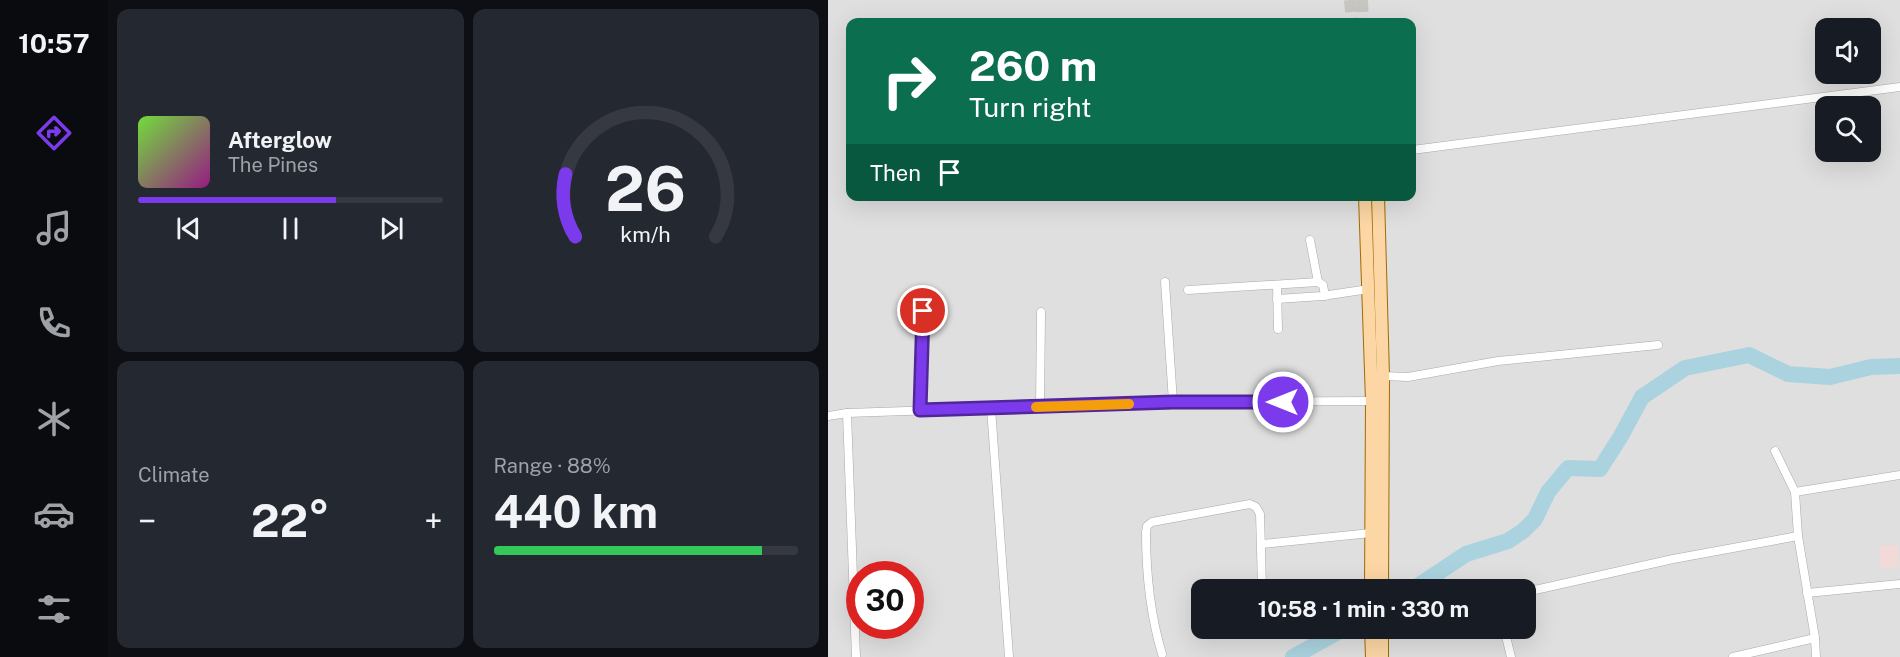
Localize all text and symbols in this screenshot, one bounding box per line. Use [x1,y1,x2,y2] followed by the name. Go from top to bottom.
[1815,18,1881,162] map controls
[1815,18,1881,84] button: sound
[18,27,90,59] text: 10:57
[969,41,1097,90] text: 260 m
[870,42,948,120] icon: right
[969,91,1092,123] text: Turn right
[1815,96,1881,162] button: search
[33,112,75,154] icon: directions
[228,127,332,153] text: Afterglow
[228,153,318,177] text: The Pines
[605,153,686,226] text: 26
[933,156,966,189] icon: arrive
[870,160,921,186] text: Then
[33,207,75,249] icon: music
[172,212,205,245] icon: previous
[274,212,307,245] icon: pause
[375,212,408,245] icon: next
[621,223,671,248] text: km/h
[897,285,948,336] pin
[906,294,939,327] icon: arrive
[33,302,75,344] icon: phone
[1251,370,1315,434] position arrow
[33,398,75,440] icon: climate
[494,454,611,478] text: Range · 88%
[138,463,210,487] text: Climate
[494,485,658,538] text: 440 km
[33,493,75,535] icon: car
[251,494,329,547] text: 22°
[138,502,156,540] text: −
[424,502,442,540] text: +
[846,561,924,639] speed limit sign: 30
[33,588,75,630] icon: filters
[1258,596,1469,622] text: 10:58 · 1 min · 330 m

